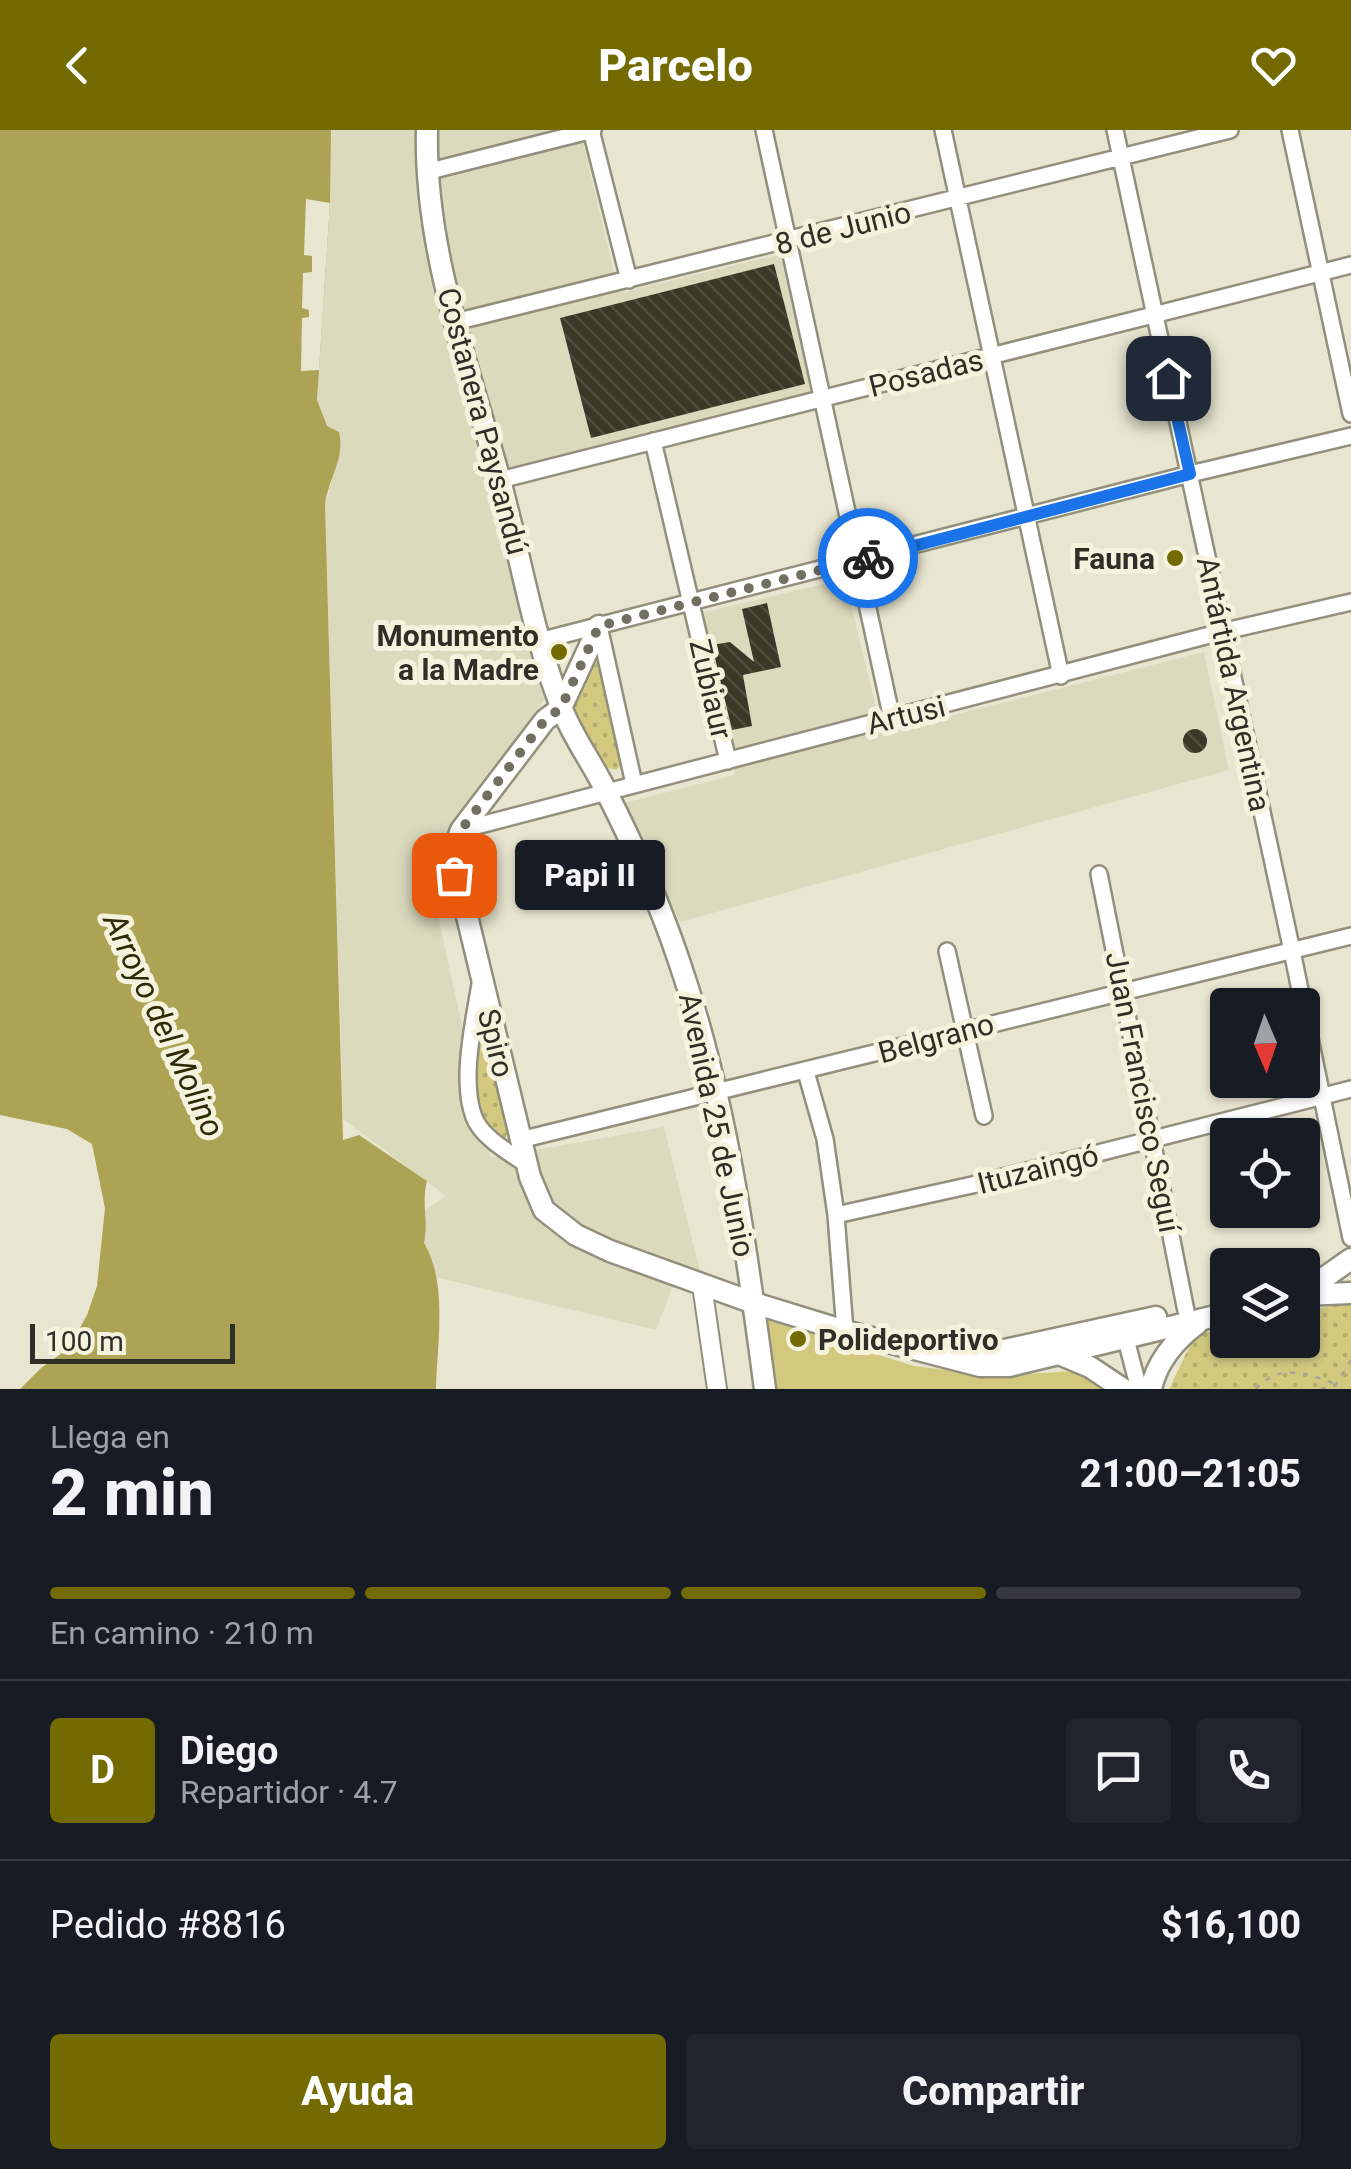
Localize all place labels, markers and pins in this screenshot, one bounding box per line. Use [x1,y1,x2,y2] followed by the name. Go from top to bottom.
[1126,336,1211,421] pin
[1073,541,1155,576] place label: Fauna
[1164,547,1186,569] marker: Fauna
[376,618,539,687] place label: Monumento a la Madre
[548,641,570,663] marker: Monumento a la Madre
[412,833,497,918] pin
[514,840,664,910] callout: Papi II
[818,1322,999,1357] place label: Polideportivo
[787,1328,809,1350] marker: Polideportivo

